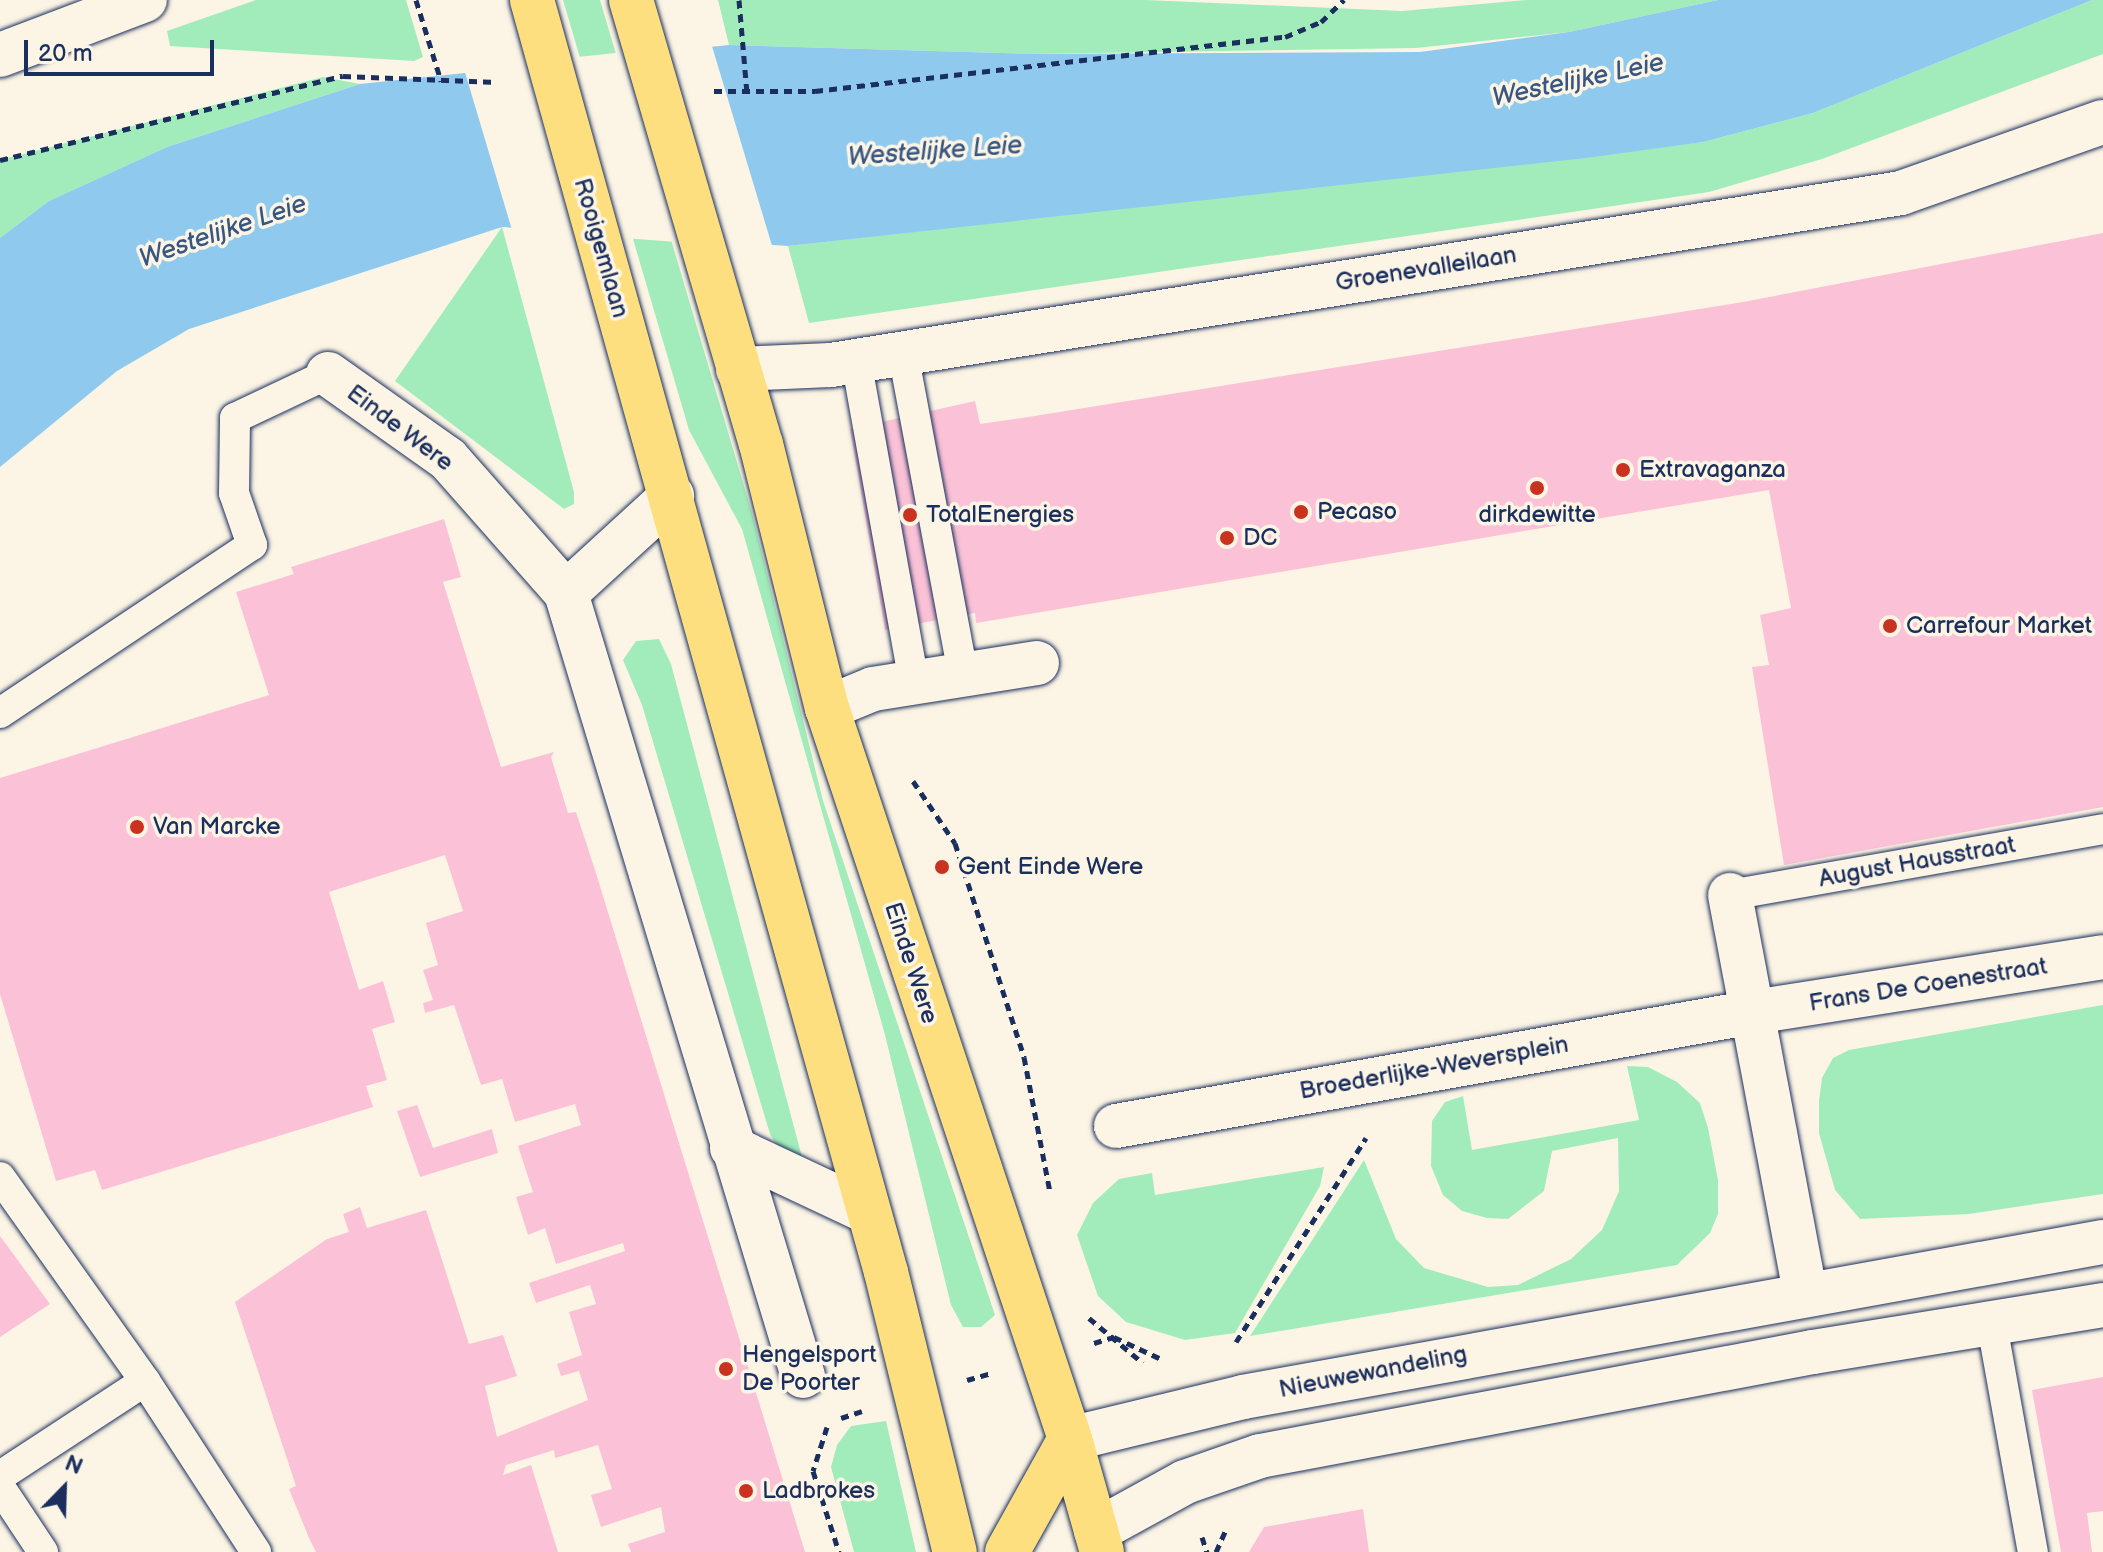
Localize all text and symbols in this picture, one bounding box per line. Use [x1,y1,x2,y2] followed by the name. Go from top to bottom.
[28,24,218,74] scale bar
[38,39,93,68] text: 20 m
[1489,48,1667,114] water label: Westelijke Leie
[847,130,1023,174] water label: Westelijke Leie
[567,175,635,321] street label: Rooigemlaan
[135,189,311,275] water label: Westelijke Leie
[1333,240,1519,298] street label: Groenevalleilaan
[341,378,459,478] street label: Einde Were
[1639,456,1786,484] place label: Extravaganza
[1614,461,1632,479] marker: Extravaganza
[1528,479,1546,497] marker: dirkdewitte
[1317,498,1397,526] place label: Pecaso
[926,501,1074,529] place label: TotalEnergies
[1478,501,1596,529] place label: dirkdewitte
[1292,503,1310,521] marker: Pecaso
[901,506,919,524] marker: TotalEnergies
[1243,524,1277,552] place label: DC
[1218,529,1236,547] marker: DC
[1906,612,2092,640] place label: Carrefour Market
[1881,617,1899,635] marker: Carrefour Market
[153,813,280,841] place label: Van Marcke
[128,818,146,836] marker: Van Marcke
[1816,831,2018,893] street label: August Hausstraat
[958,853,1144,881] place label: Gent Einde Were
[933,858,951,876] marker: Gent Einde Were
[878,898,944,1028] street label: Einde Were
[1807,952,2049,1018] street label: Frans De Coenestraat
[1297,1030,1571,1106] street label: Broederlijke-Weversplein
[1277,1340,1469,1404] street label: Nieuwewandeling
[742,1341,877,1397] place label: Hengelsport De Poorter
[717,1360,735,1378] marker: Hengelsport De Poorter
[24,1448,104,1528] north arrow
[61,1450,86,1481] text: N
[762,1477,875,1505] place label: Ladbrokes
[737,1482,755,1500] marker: Ladbrokes

